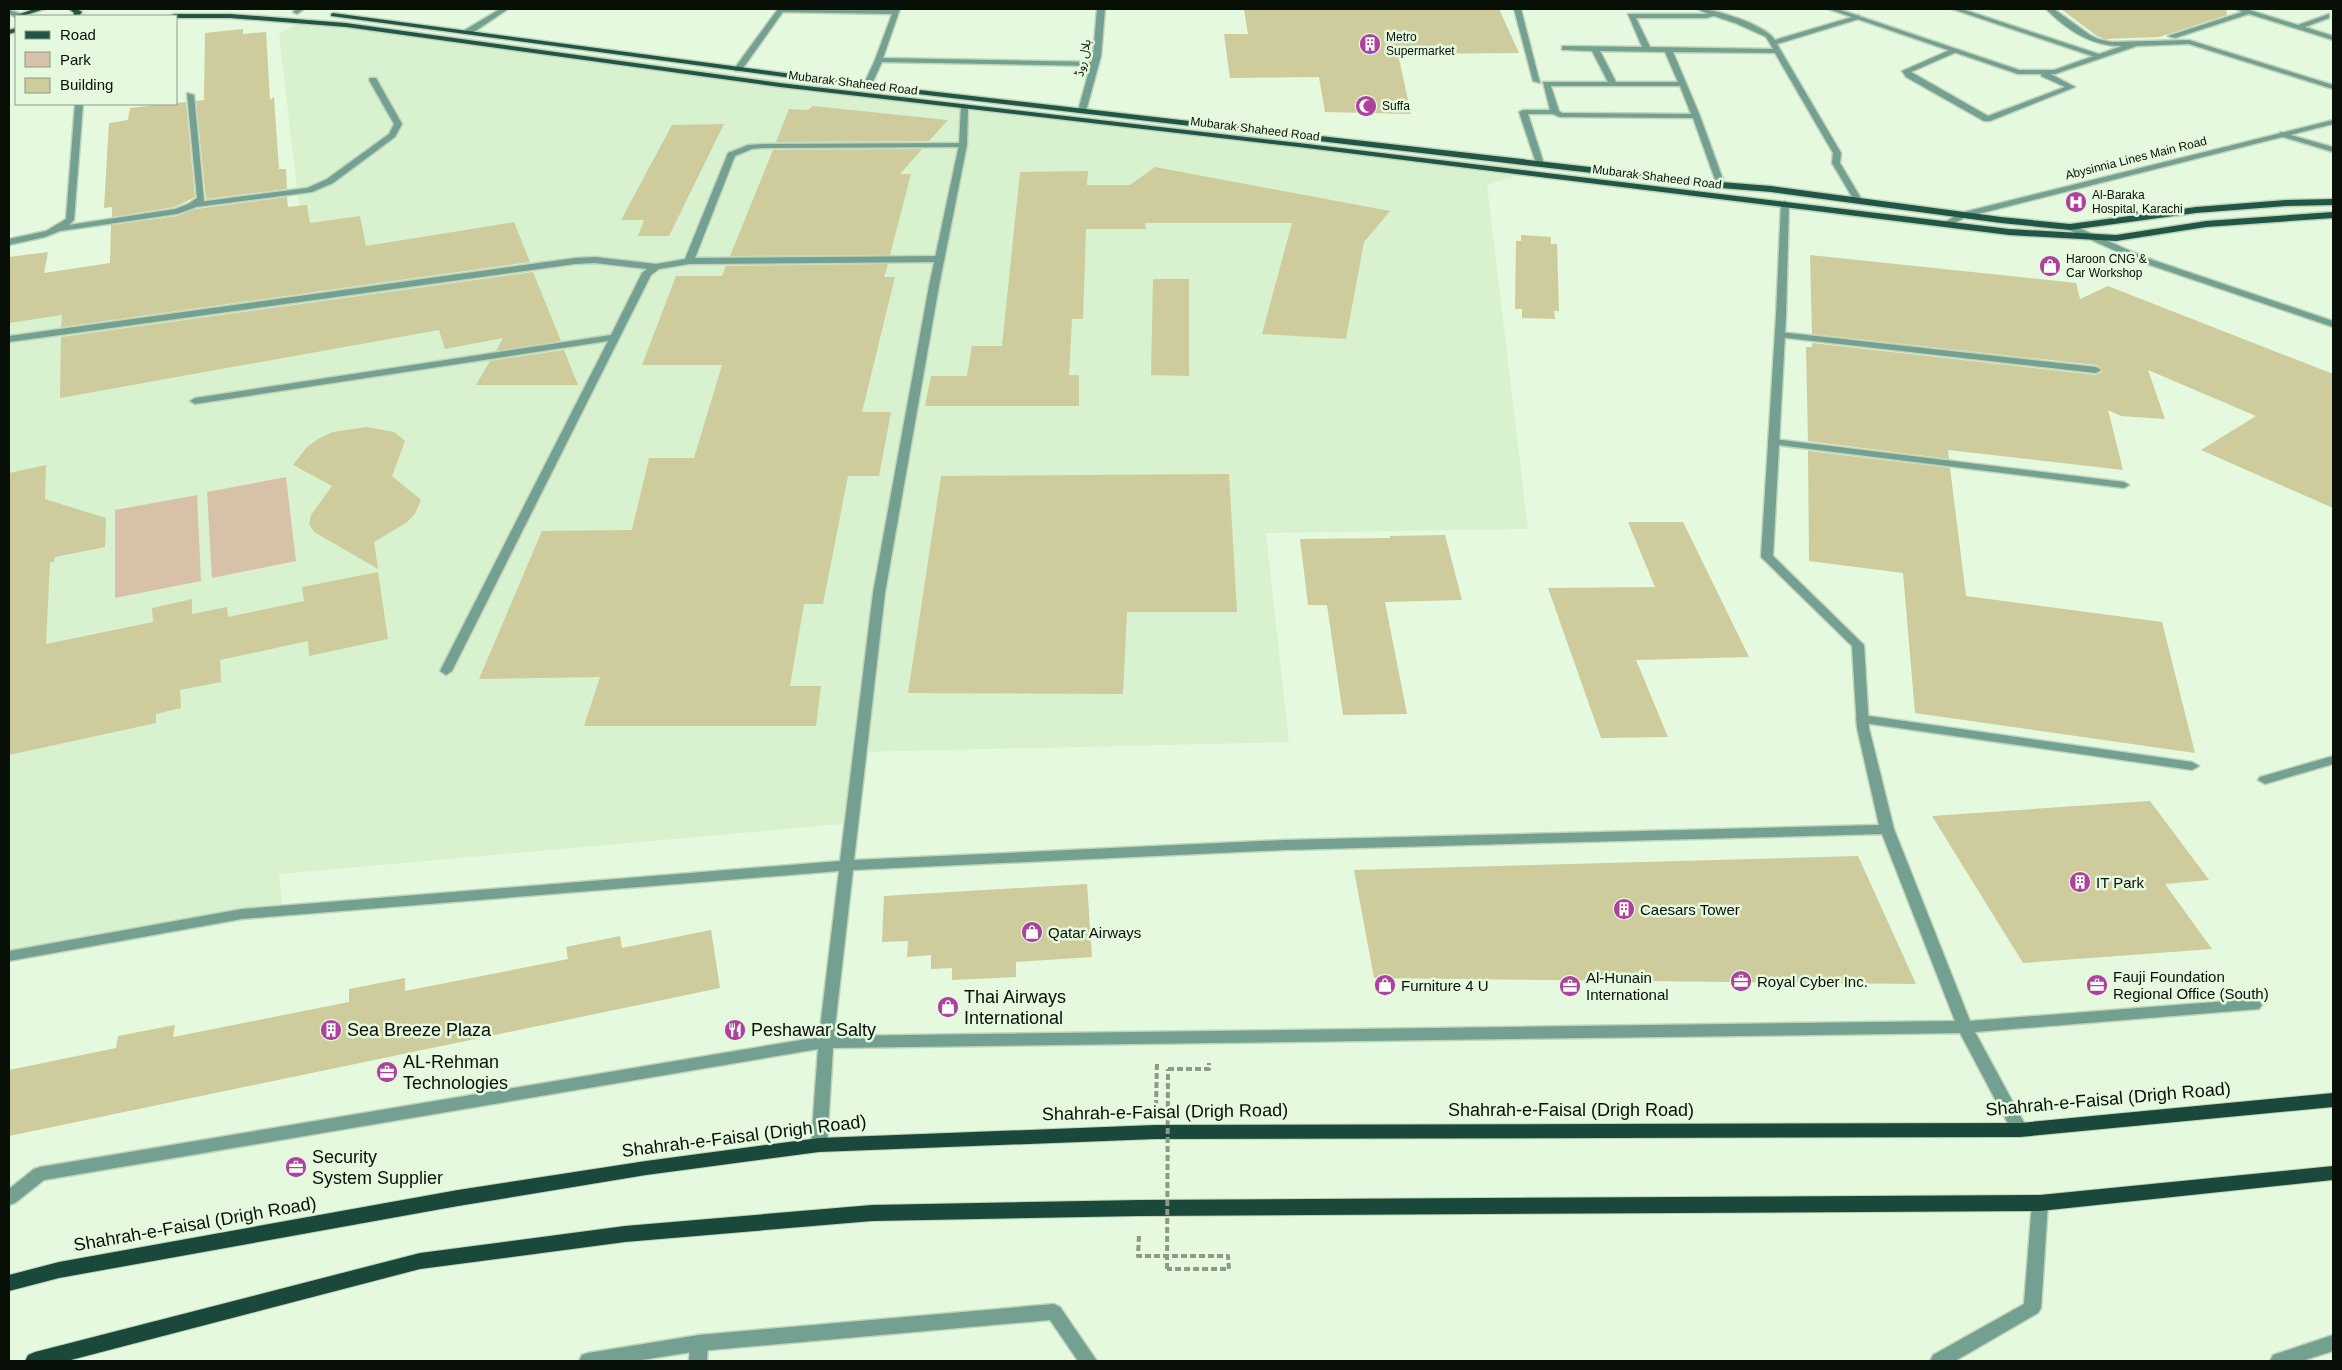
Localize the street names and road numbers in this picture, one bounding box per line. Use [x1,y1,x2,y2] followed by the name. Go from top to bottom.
[1072,38,1094,78] street label: بلال روڈ
[788,68,918,98] street label: Mubarak Shaheed Road
[1190,114,1320,144] street label: Mubarak Shaheed Road
[2064,134,2208,182] street label: Abysinnia Lines Main Road
[1592,162,1722,192] street label: Mubarak Shaheed Road
[1985,1078,2231,1120] street label: Shahrah-e-Faisal (Drigh Road)
[1042,1100,1288,1124] street label: Shahrah-e-Faisal (Drigh Road)
[1448,1100,1694,1120] street label: Shahrah-e-Faisal (Drigh Road)
[621,1111,867,1161] street label: Shahrah-e-Faisal (Drigh Road)
[72,1193,318,1255] street label: Shahrah-e-Faisal (Drigh Road)

